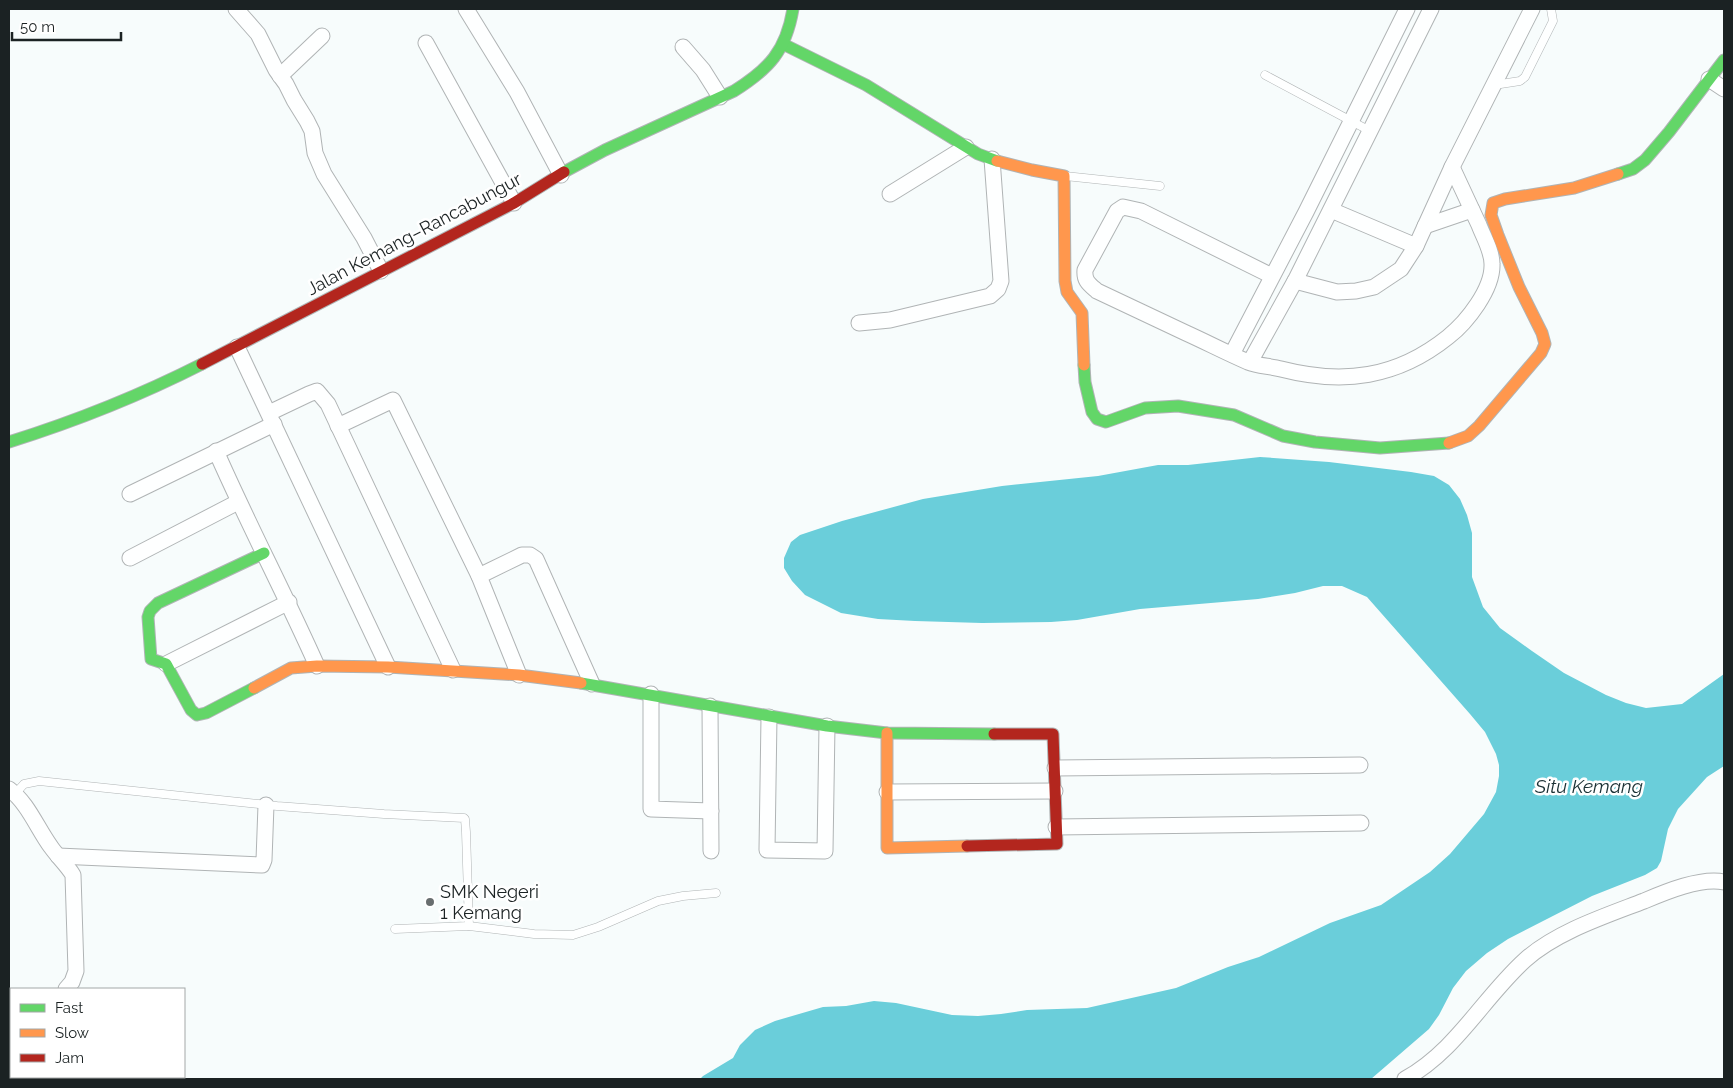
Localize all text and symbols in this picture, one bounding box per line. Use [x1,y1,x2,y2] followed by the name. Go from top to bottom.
[12,10,121,42] scale bar
[20,18,55,36] text: 50 m
[303,168,525,299] street label: Jalan Kemang–Rancabungur
[1534,775,1643,797] water label: Situ Kemang
[440,881,539,923] place label: SMK Negeri 1 Kemang
[424,896,436,908] marker: SMK Negeri 1 Kemang
[10,988,185,1078] legend
[55,999,83,1017] text: Fast
[55,1024,89,1042] text: Slow
[55,1049,84,1067] text: Jam

